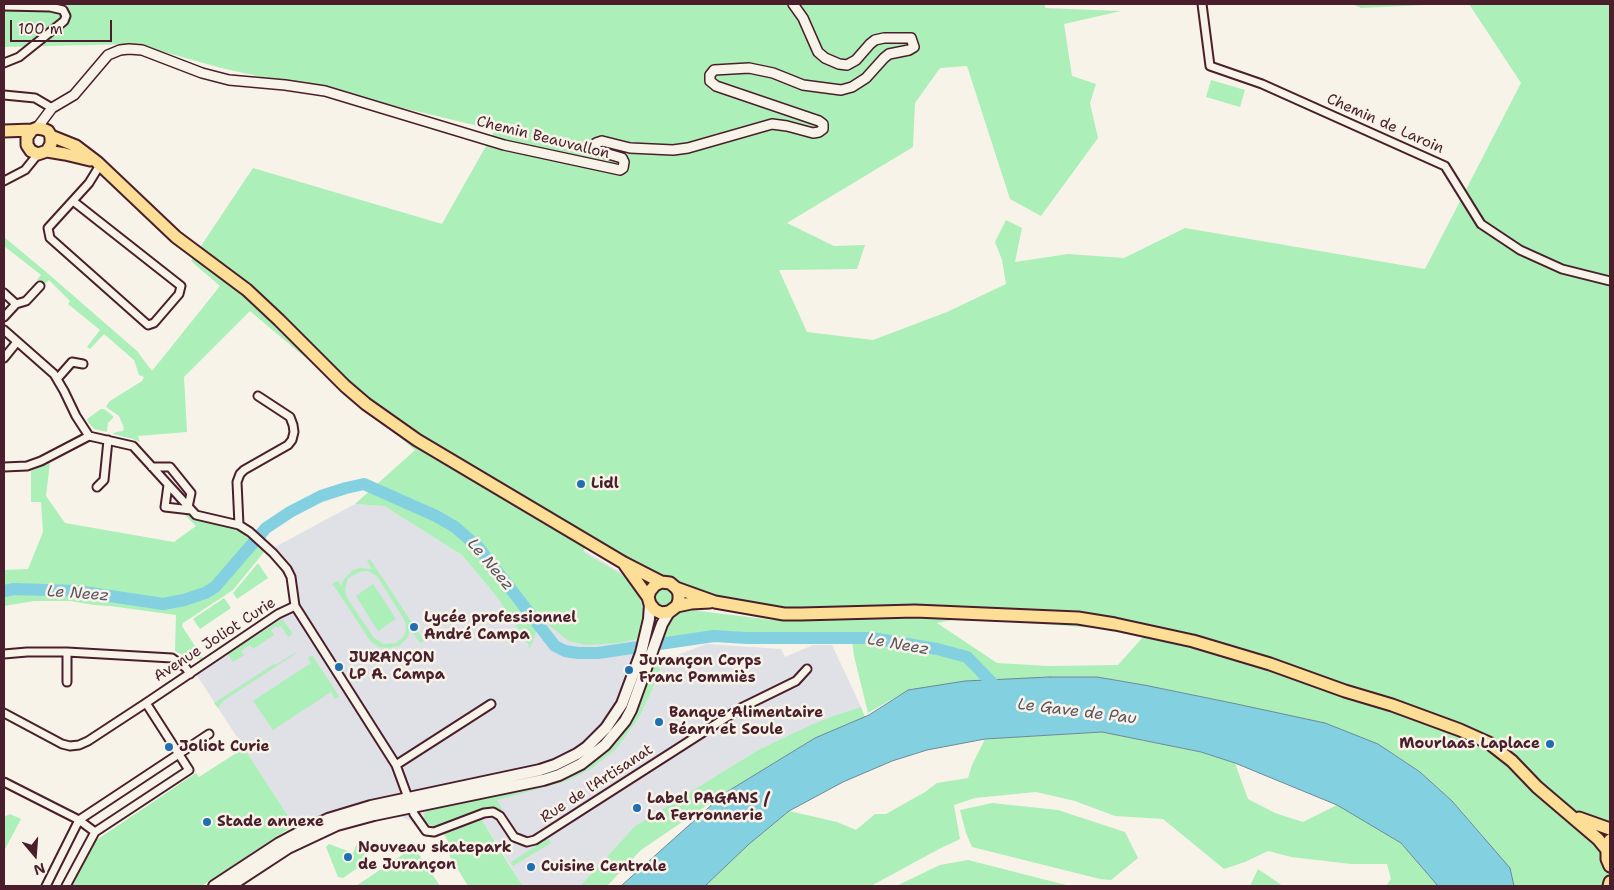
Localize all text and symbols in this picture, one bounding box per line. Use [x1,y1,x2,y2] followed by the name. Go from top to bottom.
[12,10,115,42] scale bar
[18,19,63,39] text: 100 m
[1324,90,1446,158] street label: Chemin de Laroin
[475,113,611,163] street label: Chemin Beauvallon
[591,475,619,493] place label: Lidl
[575,478,587,490] marker: Lidl
[463,535,517,595] water label: Le Neez
[46,582,110,606] water label: Le Neez
[151,594,279,686] street label: Avenue Joliot Curie
[424,609,577,644] place label: Lycée professionnel André Campa
[408,621,420,633] marker: Lycée professionnel André Campa
[866,630,930,660] water label: Le Neez
[349,649,445,684] place label: JURANÇON LP A. Campa
[639,652,761,687] place label: Jurançon Corps Franc Pommiès
[333,661,345,673] marker: JURANÇON LP A. Campa
[623,664,635,676] marker: Jurançon Corps Franc Pommiès
[1016,695,1138,729] water label: Le Gave de Pau
[669,704,823,739] place label: Banque Alimentaire Béarn et Soule
[653,716,665,728] marker: Banque Alimentaire Béarn et Soule
[1399,735,1540,753] place label: Mourlaas Laplace
[179,738,270,756] place label: Joliot Curie
[1544,738,1556,750] marker: Mourlaas Laplace
[163,741,175,753] marker: Joliot Curie
[537,741,657,827] street label: Rue de l'Artisanat
[647,790,770,825] place label: Label PAGANS / La Ferronnerie
[631,802,643,814] marker: Label PAGANS / La Ferronnerie
[217,813,324,831] place label: Stade annexe
[201,816,213,828] marker: Stade annexe
[10,830,60,880] north arrow
[358,839,512,874] place label: Nouveau skatepark de Jurançon
[342,851,354,863] marker: Nouveau skatepark de Jurançon
[541,858,667,876] place label: Cuisine Centrale
[32,859,48,880] text: N
[525,861,537,873] marker: Cuisine Centrale

